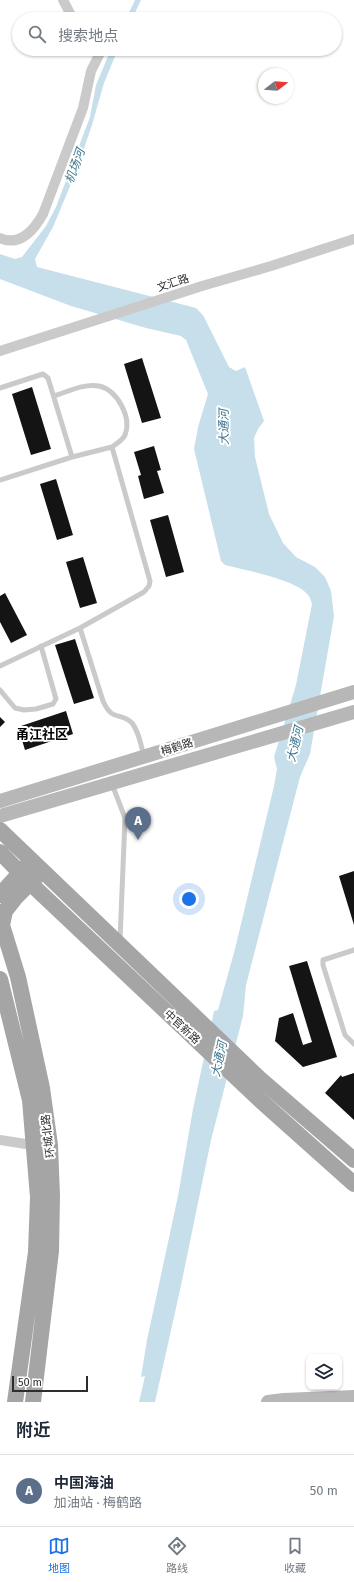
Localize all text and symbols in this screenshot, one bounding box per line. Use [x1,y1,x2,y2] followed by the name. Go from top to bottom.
[12,12,342,56] search box
[26,23,48,45] icon: search
[58,27,118,45] text: 搜索地点
[258,68,294,104] north arrow
[62,145,88,185] water label: 机场河
[155,272,191,294] street label: 文汇路
[217,407,231,445] water label: 大通河
[284,723,307,763] water label: 大通河
[16,727,68,742] district label: 甬江社区
[159,736,195,758] street label: 梅鹤路
[125,807,151,840] pin: A
[179,889,199,909] your location
[161,1007,203,1047] street label: 中官新路
[208,1038,230,1078] water label: 大通河
[39,1113,57,1159] street label: 环城北路
[306,1354,342,1390] map controls
[306,1354,342,1390] button: layers
[12,1374,88,1393] scale bar
[18,1376,42,1389] text: 50 m
[16,1420,50,1441] text: 附近
[54,1474,114,1492] text: 中国海油
[25,1483,33,1498] text: A
[310,1483,338,1498] text: 50 m
[54,1495,142,1510] text: 加油站 · 梅鹤路
[48,1535,70,1575] tab: 地图
[166,1535,188,1575] tab: 路线
[284,1535,306,1575] tab: 收藏

